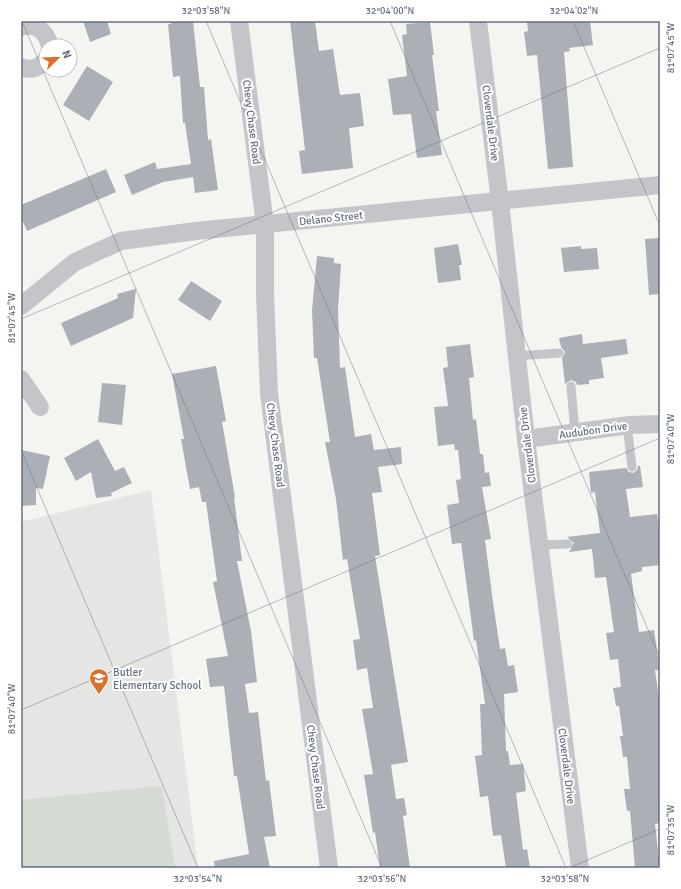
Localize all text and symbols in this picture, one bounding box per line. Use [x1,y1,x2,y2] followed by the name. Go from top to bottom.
[182,5,230,17] text: 32°03'58"N
[366,5,414,17] text: 32°04'00"N
[550,5,598,17] text: 32°04'02"N
[665,22,677,73] text: 81°07'45"W
[38,38,78,78] north arrow
[59,48,74,60] text: N
[240,79,263,165] street label: Chevy Chase Road
[479,84,502,162] street label: Cloverdale Drive
[298,209,364,228] street label: Delano Street
[6,292,18,343] text: 81°07'45"W
[264,402,287,488] street label: Chevy Chase Road
[516,406,539,484] street label: Cloverdale Drive
[665,413,677,464] text: 81°07'40"W
[558,419,628,442] street label: Audubon Drive
[113,666,201,692] place label: Butler Elementary School
[88,667,110,695] school or university icon: Butler Elementary School
[6,683,18,734] text: 81°07'40"W
[304,724,327,810] street label: Chevy Chase Road
[555,727,578,805] street label: Cloverdale Drive
[665,804,677,855] text: 81°07'35"W
[174,873,222,885] text: 32°03'54"N
[358,873,406,885] text: 32°03'56"N
[541,873,589,885] text: 32°03'58"N

